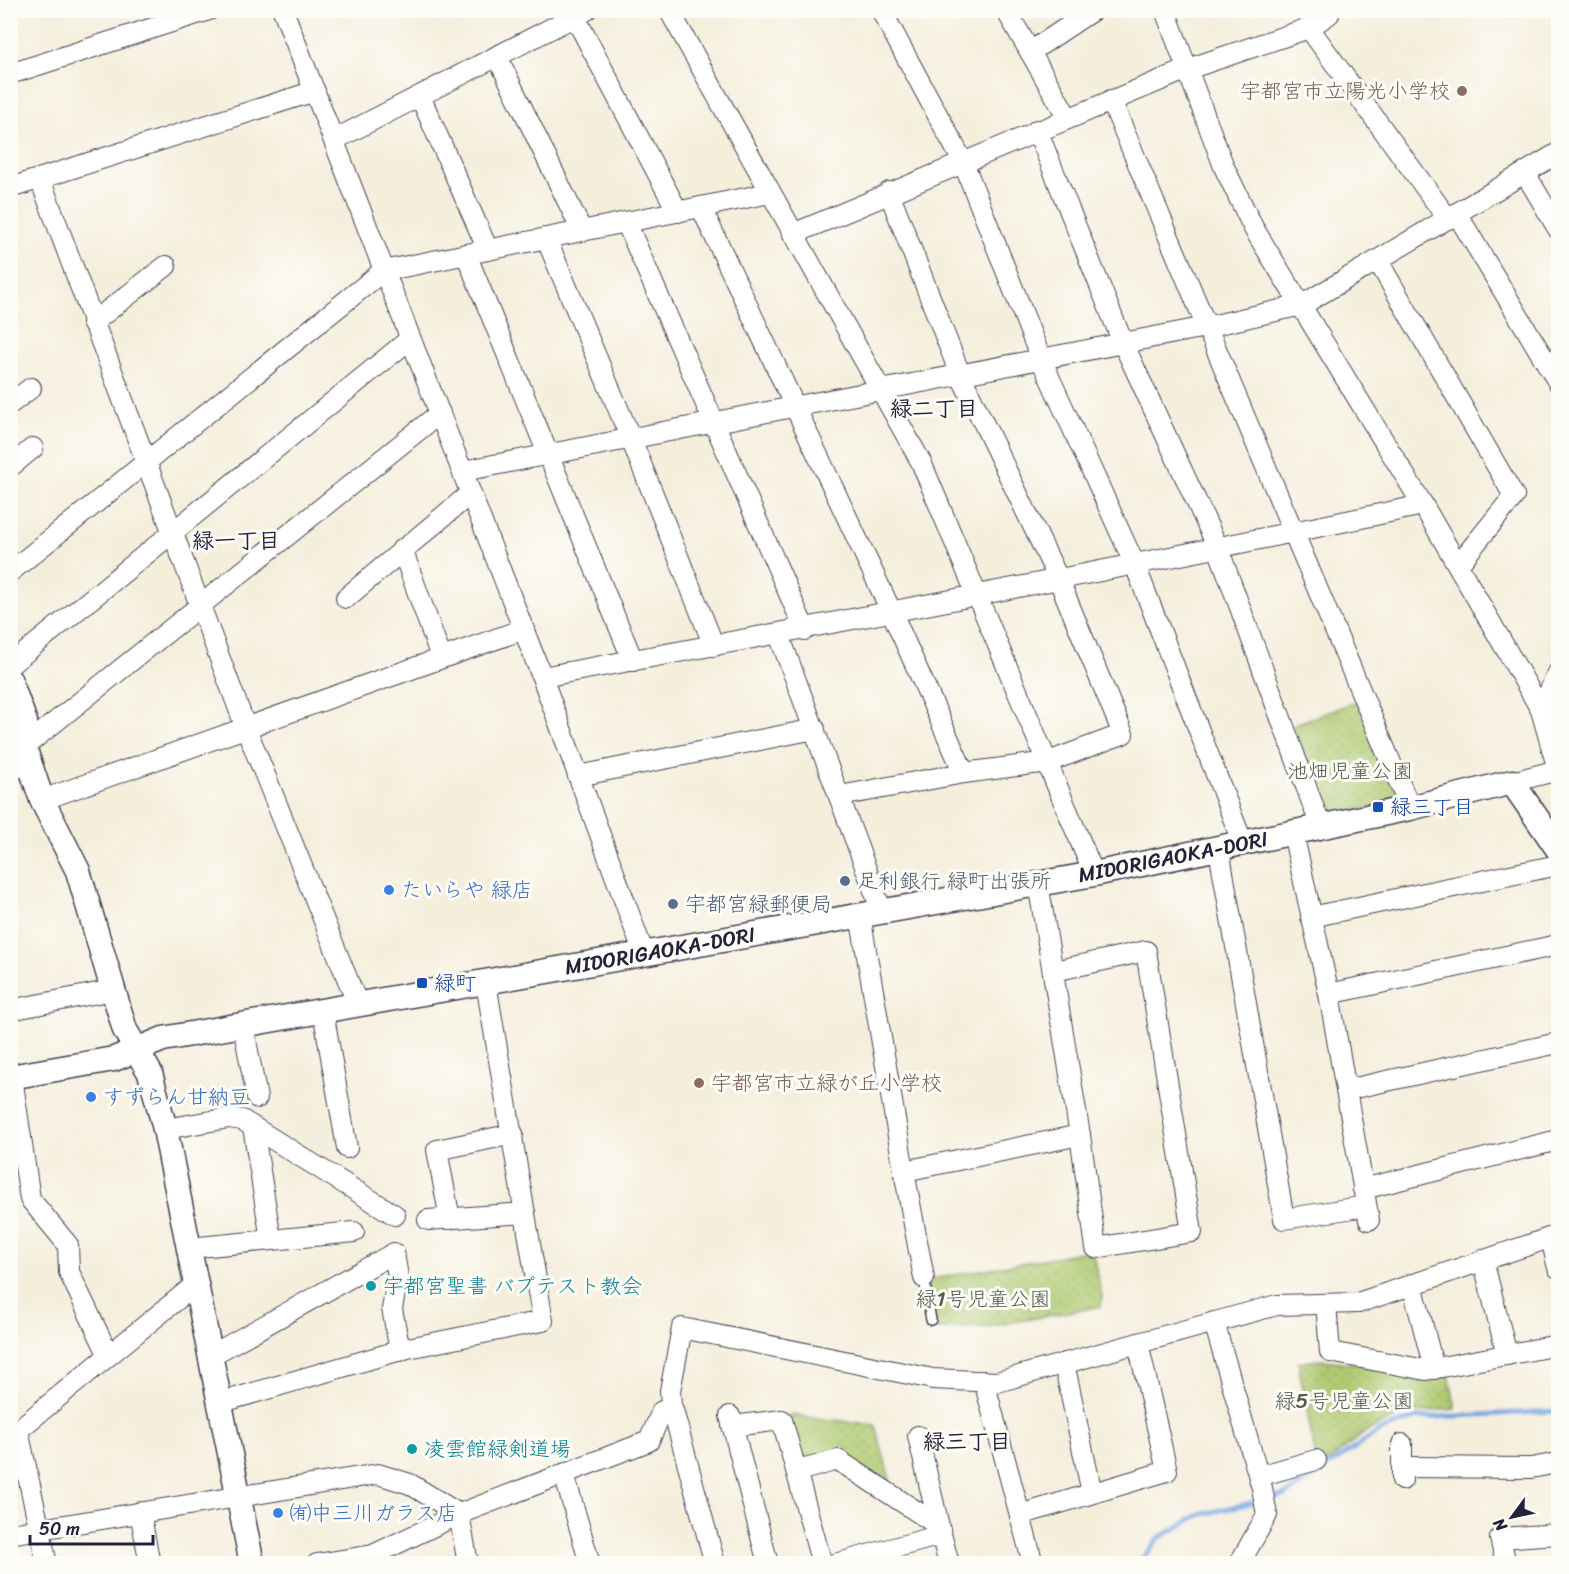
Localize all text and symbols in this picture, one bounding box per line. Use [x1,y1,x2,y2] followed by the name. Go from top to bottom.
[1240,72,1450,110] place label: 宇都宮市立陽光小学校
[1455,84,1469,98] marker: 宇都宮市立陽光小学校
[890,389,978,428] district label: 緑二丁目
[192,521,280,560] district label: 緑一丁目
[1287,752,1413,790] park label: 池畑児童公園
[1390,788,1474,826] place label: 緑三丁目
[1371,800,1385,814] marker: 緑三丁目
[1075,820,1272,894] street label: MIDORIGAOKA-DORI
[857,862,1051,900] place label: 足利銀行 緑町出張所
[401,871,532,909] place label: たいらや 緑店
[838,874,852,888] marker: 足利銀行 緑町出張所
[382,883,396,897] marker: たいらや 緑店
[685,885,832,923] place label: 宇都宮緑郵便局
[666,897,680,911] marker: 宇都宮緑郵便局
[562,915,759,986] street label: MIDORIGAOKA-DORI
[434,964,476,1002] place label: 緑町
[415,976,429,990] marker: 緑町
[711,1064,942,1102] place label: 宇都宮市立緑が丘小学校
[692,1076,706,1090] marker: 宇都宮市立緑が丘小学校
[103,1078,250,1116] place label: すずらん甘納豆
[84,1090,98,1104] marker: すずらん甘納豆
[383,1267,642,1305] place label: 宇都宮聖書 バプテスト教会
[364,1279,378,1293] marker: 宇都宮聖書 バプテスト教会
[915,1280,1051,1318] park label: 緑1号児童公園
[1275,1382,1413,1420] park label: 緑5号児童公園
[923,1422,1011,1461] district label: 緑三丁目
[424,1430,571,1468] place label: 凌雲館緑剣道場
[405,1442,419,1456] marker: 凌雲館緑剣道場
[1482,1487,1542,1547] north arrow
[290,1494,457,1532] place label: ㈲中三川ガラス店
[271,1506,285,1520] marker: ㈲中三川ガラス店
[30,1508,153,1546] scale bar
[1484,1512,1516,1538] text: N
[39,1513,80,1545] text: 50 m

